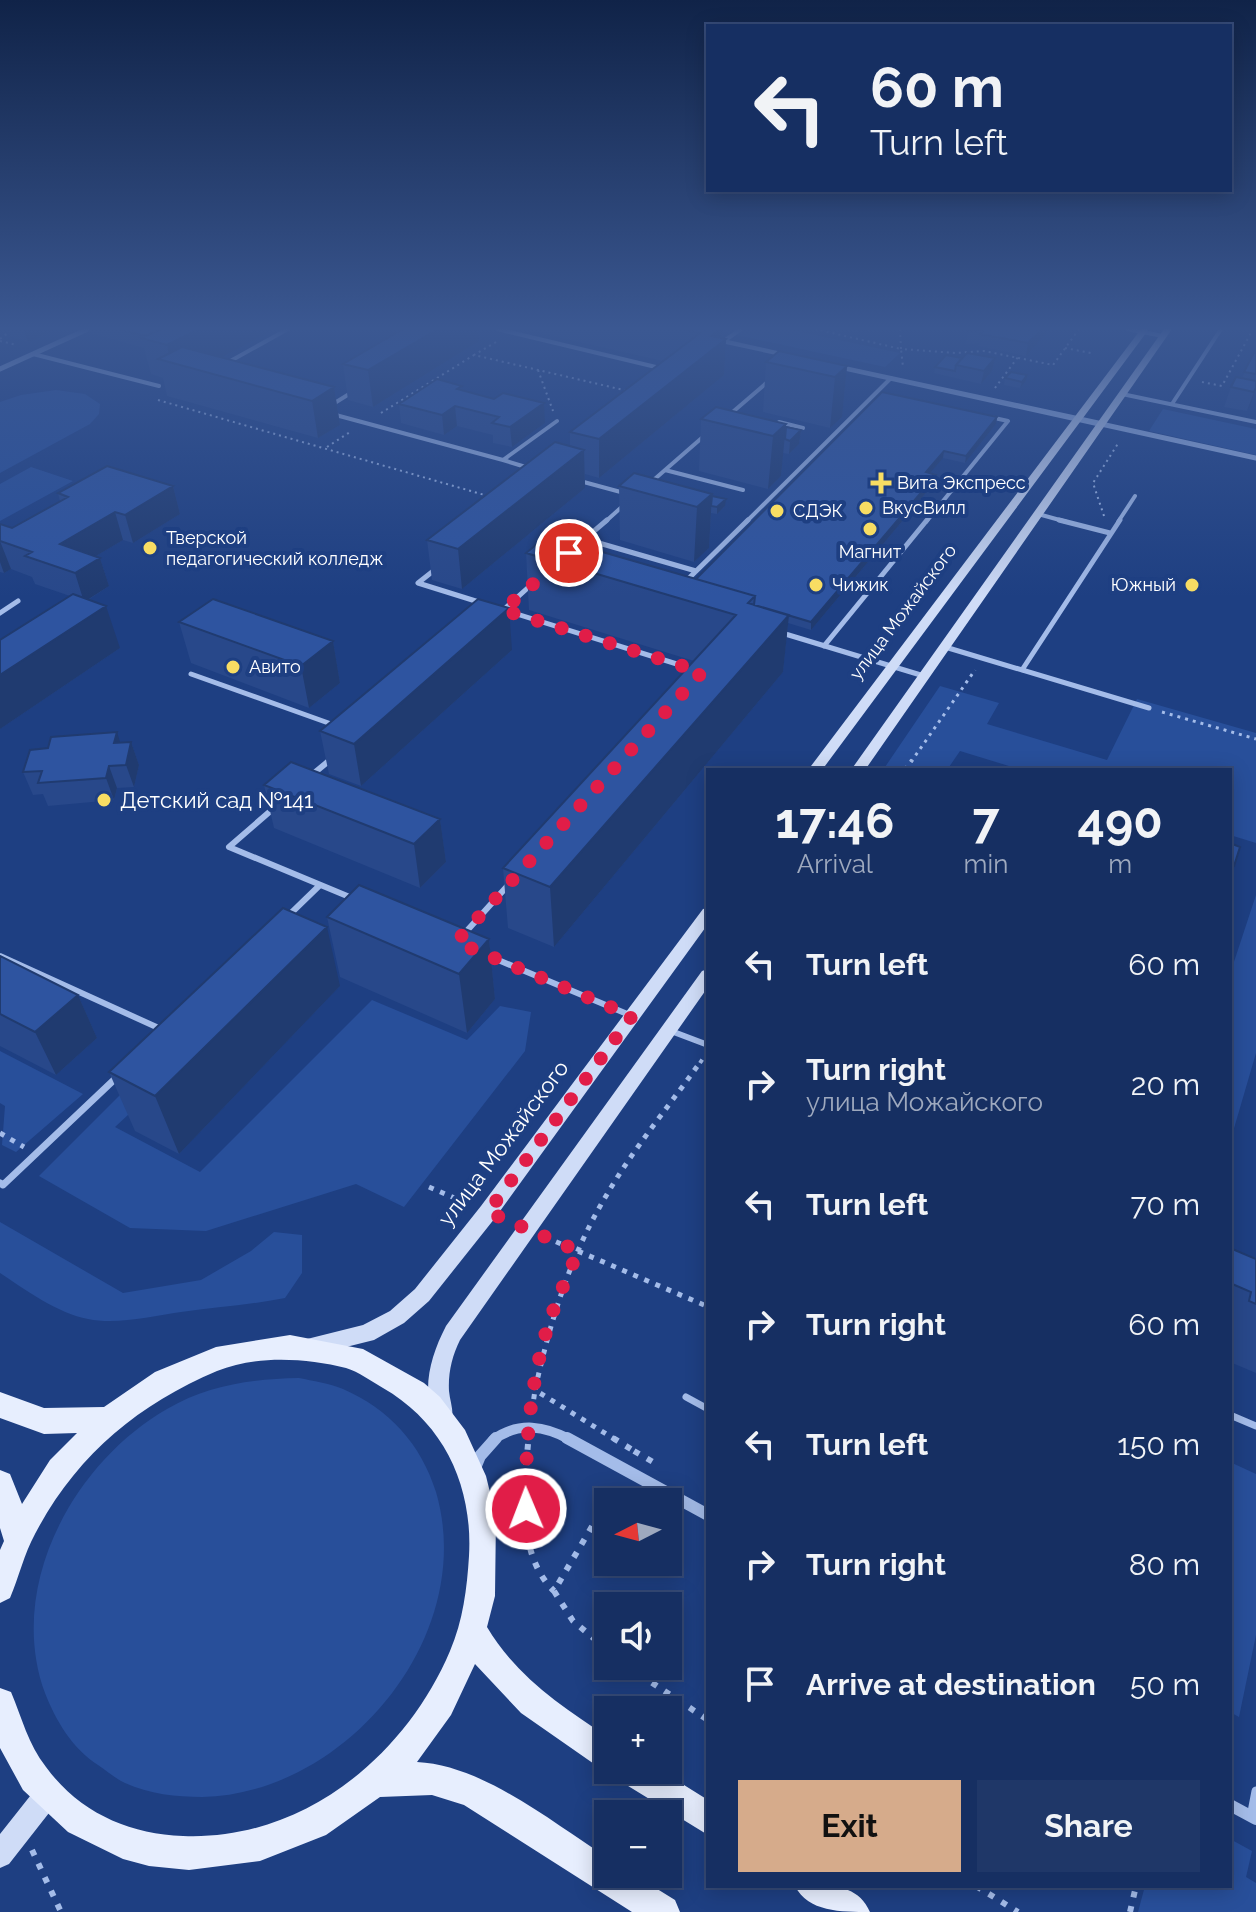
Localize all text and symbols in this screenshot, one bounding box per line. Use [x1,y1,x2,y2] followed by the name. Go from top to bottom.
[870,54,1004,120] text: 60 m
[738,56,842,160] icon: left
[870,121,1008,163] text: Turn left
[897,472,1026,493] place label: Вита Экспресс
[872,474,890,492] marker: Вита Экспресс
[882,497,966,518] place label: ВкусВилл
[857,499,875,517] marker: ВкусВилл
[793,500,843,521] place label: СДЭК
[768,502,786,520] marker: СДЭК
[535,519,603,587] pin
[861,520,879,538] marker: Магнит
[166,527,383,569] place label: Тверской педагогический колледж
[547,531,591,575] icon: arrive
[141,539,159,557] marker: Тверской педагогический колледж
[845,540,961,684] street label: улица Можайского
[839,541,902,562] place label: Магнит
[832,574,889,595] place label: Чижик
[1111,574,1176,595] place label: Южный
[807,576,825,594] marker: Чижик
[1183,576,1201,594] marker: Южный
[249,656,301,677] place label: Авито
[224,658,242,676] marker: Авито
[120,787,314,813] place label: Детский сад №141
[95,791,113,809] marker: Детский сад №141
[775,793,894,849] text: 17:46
[972,793,999,849] text: 7
[1078,793,1163,849] text: 490
[797,849,873,879] text: Arrival
[964,849,1008,879] text: min
[1108,849,1132,879] text: m
[738,942,782,986] icon: left
[806,947,928,982] text: Turn left
[1128,947,1200,982] text: 60 m
[806,1052,946,1087] text: Turn right
[432,1055,574,1231] street label: улица Можайского
[738,1062,782,1106] icon: right
[1131,1067,1200,1102] text: 20 m
[806,1087,1043,1117] text: улица Можайского
[738,1182,782,1226] icon: left
[806,1187,928,1222] text: Turn left
[1130,1187,1200,1222] text: 70 m
[738,1302,782,1346] icon: right
[806,1307,946,1342] text: Turn right
[1128,1307,1200,1342] text: 60 m
[738,1422,782,1466] icon: left
[806,1427,928,1462] text: Turn left
[1117,1427,1200,1462] text: 150 m
[484,1467,568,1551] position arrow
[594,1488,682,1576] north arrow
[594,1488,682,1888] map controls
[738,1542,782,1586] icon: right
[806,1547,946,1582] text: Turn right
[1129,1547,1200,1582] text: 80 m
[594,1592,682,1680] button: sound
[738,1662,782,1706] icon: arrive
[806,1667,1096,1702] text: Arrive at destination
[1130,1667,1200,1702] text: 50 m
[594,1696,682,1784] button: +
[738,1780,961,1872] button: Exit
[977,1780,1200,1872] button: Share
[594,1800,682,1888] button: −

